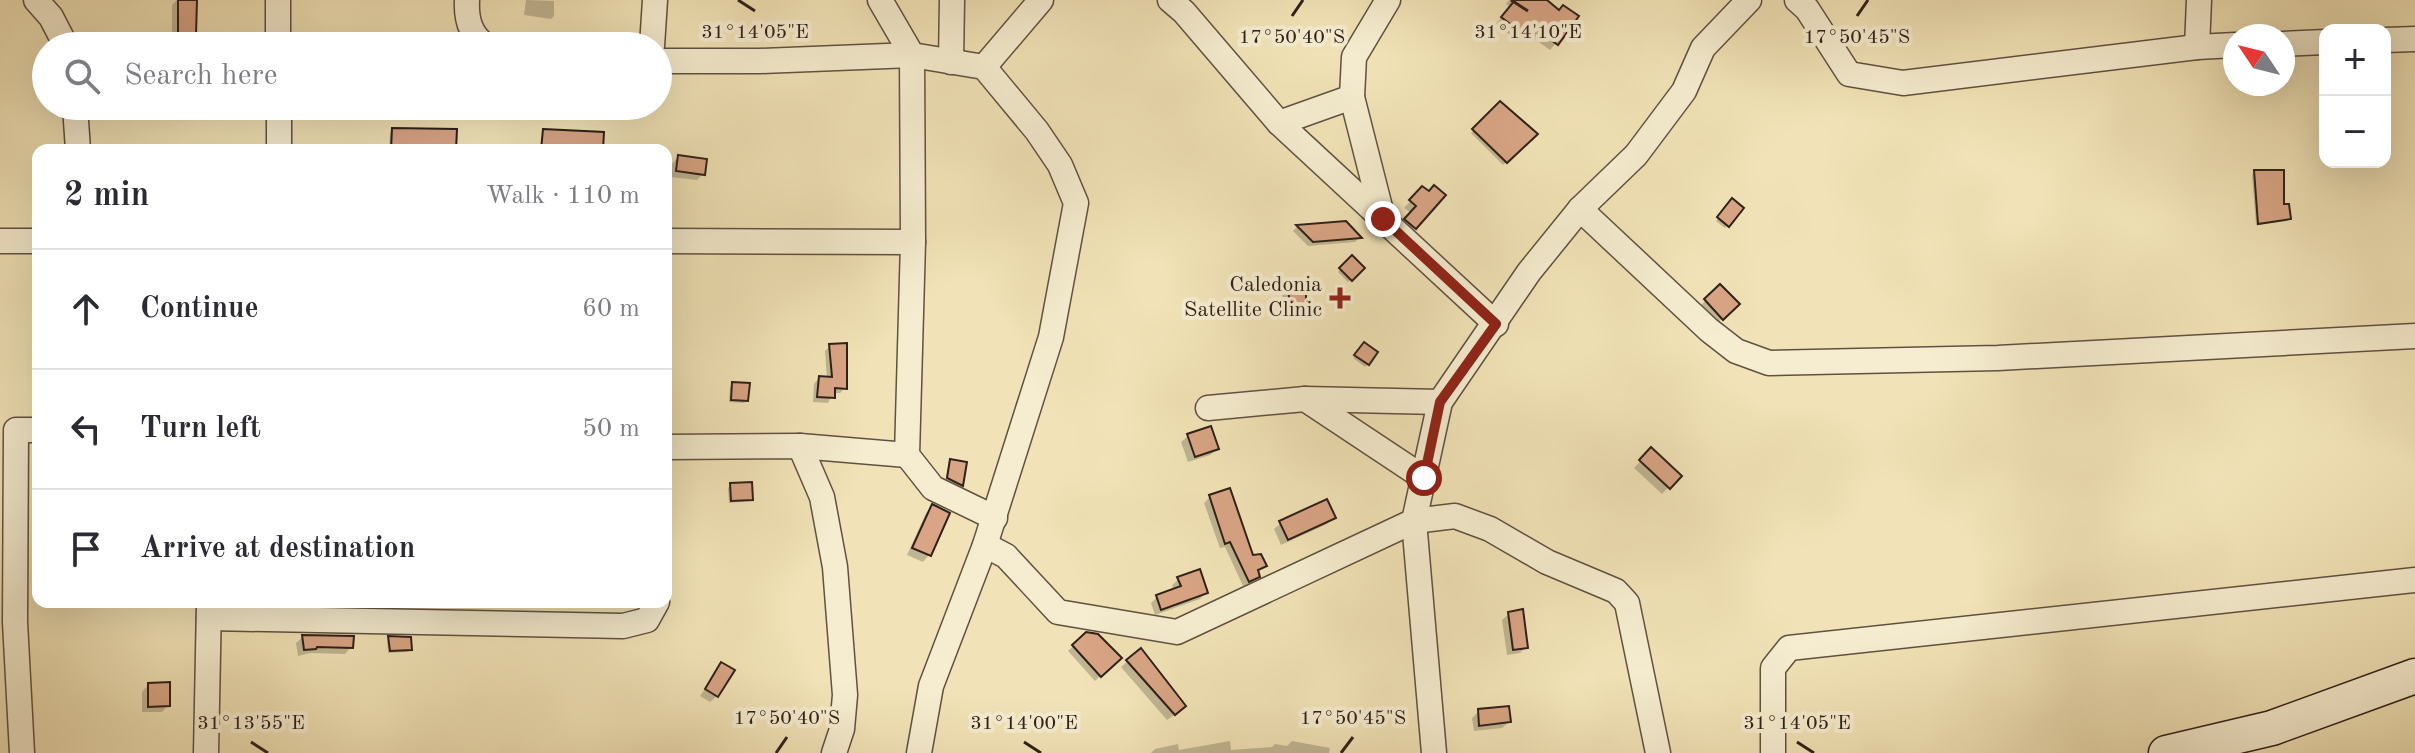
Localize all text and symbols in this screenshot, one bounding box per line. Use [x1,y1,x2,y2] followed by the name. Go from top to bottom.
[701,23,809,43] text: 31°14'05"E
[1474,23,1582,43] text: 31°14'10"E
[2223,24,2295,96] north arrow
[2319,24,2391,168] map controls
[2319,24,2391,96] button: +
[1239,28,1345,48] text: 17°50'40"S
[1804,28,1910,48] text: 17°50'45"S
[32,32,672,120] search box
[60,54,104,98] icon: search
[124,61,278,91] text: Search here
[2319,96,2391,168] button: −
[64,179,149,213] text: 2 min
[486,183,640,209] text: Walk · 110 m
[1365,201,1401,237] route end
[1184,274,1322,321] place label: Caledonia Satellite Clinic
[64,287,108,331] icon: ahead
[1329,287,1351,309] marker: Caledonia Satellite Clinic
[140,294,259,324] text: Continue
[582,296,640,322] text: 60 m
[64,407,108,451] icon: left
[140,414,261,444] text: Turn left
[582,416,640,442] text: 50 m
[1406,460,1442,496] route start
[64,527,108,571] icon: arrive
[140,534,415,564] text: Arrive at destination
[734,709,840,729] text: 17°50'40"S
[1300,709,1406,729] text: 17°50'45"S
[197,714,305,734] text: 31°13'55"E
[970,714,1078,734] text: 31°14'00"E
[1743,714,1851,734] text: 31°14'05"E

